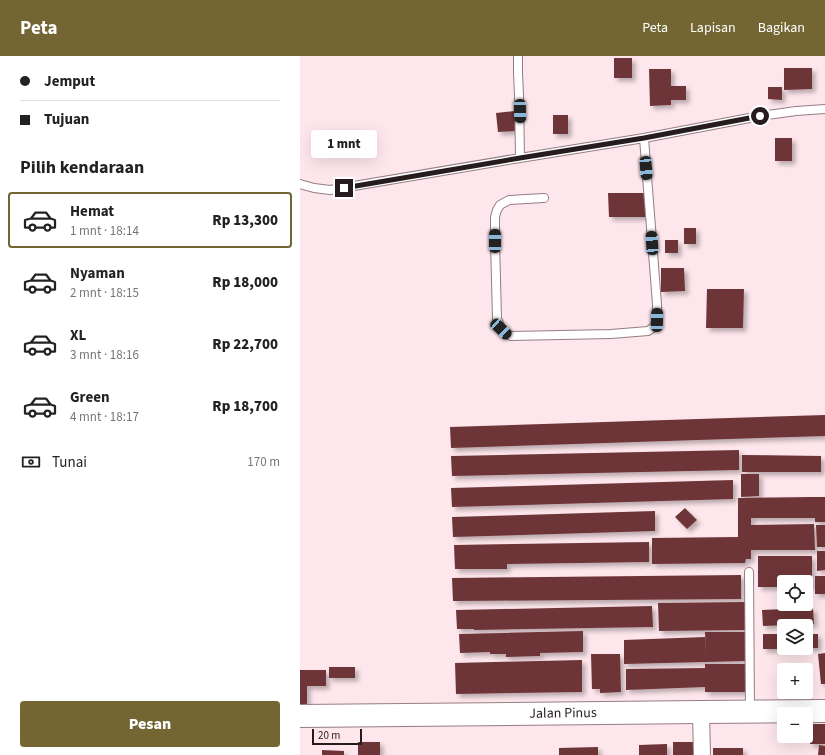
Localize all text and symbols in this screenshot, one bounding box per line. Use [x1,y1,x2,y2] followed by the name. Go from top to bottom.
[20,15,57,42] text: Peta
[642,18,668,38] text: Peta
[690,18,736,38] text: Lapisan
[758,18,805,38] text: Bagikan
[44,71,95,92] text: Jemput
[514,99,526,123] car
[751,107,769,125] route start
[44,109,89,130] text: Tujuan
[311,130,377,158] callout: 1 mnt
[327,135,361,153] text: 1 mnt
[20,155,144,180] text: Pilih kendaraan
[639,156,653,180] car
[335,179,353,197] route end
[70,201,114,222] text: Hemat
[22,202,58,238] icon: car
[212,210,278,231] text: Rp 13,300
[70,222,139,240] text: 1 mnt · 18:14
[489,229,501,253] car
[645,231,659,255] car
[70,263,125,284] text: Nyaman
[22,264,58,300] icon: car
[212,272,278,293] text: Rp 18,000
[70,284,139,302] text: 2 mnt · 18:15
[651,308,663,332] car
[488,316,514,342] car
[70,325,86,346] text: XL
[22,326,58,362] icon: car
[212,334,278,355] text: Rp 22,700
[70,346,139,364] text: 3 mnt · 18:16
[70,387,110,408] text: Green
[22,388,58,424] icon: car
[212,396,278,417] text: Rp 18,700
[70,408,139,426] text: 4 mnt · 18:17
[20,451,42,473] icon: cash
[52,452,87,473] text: Tunai
[247,453,280,471] text: 170 m
[777,575,813,743] map controls
[777,575,813,611] button: locate
[777,619,813,655] button: layers
[777,663,813,699] button: +
[20,701,280,747] button: Pesan
[529,703,597,724] street label: Jalan Pinus
[777,707,813,743] button: −
[312,727,362,746] scale bar
[318,728,340,743] text: 20 m

